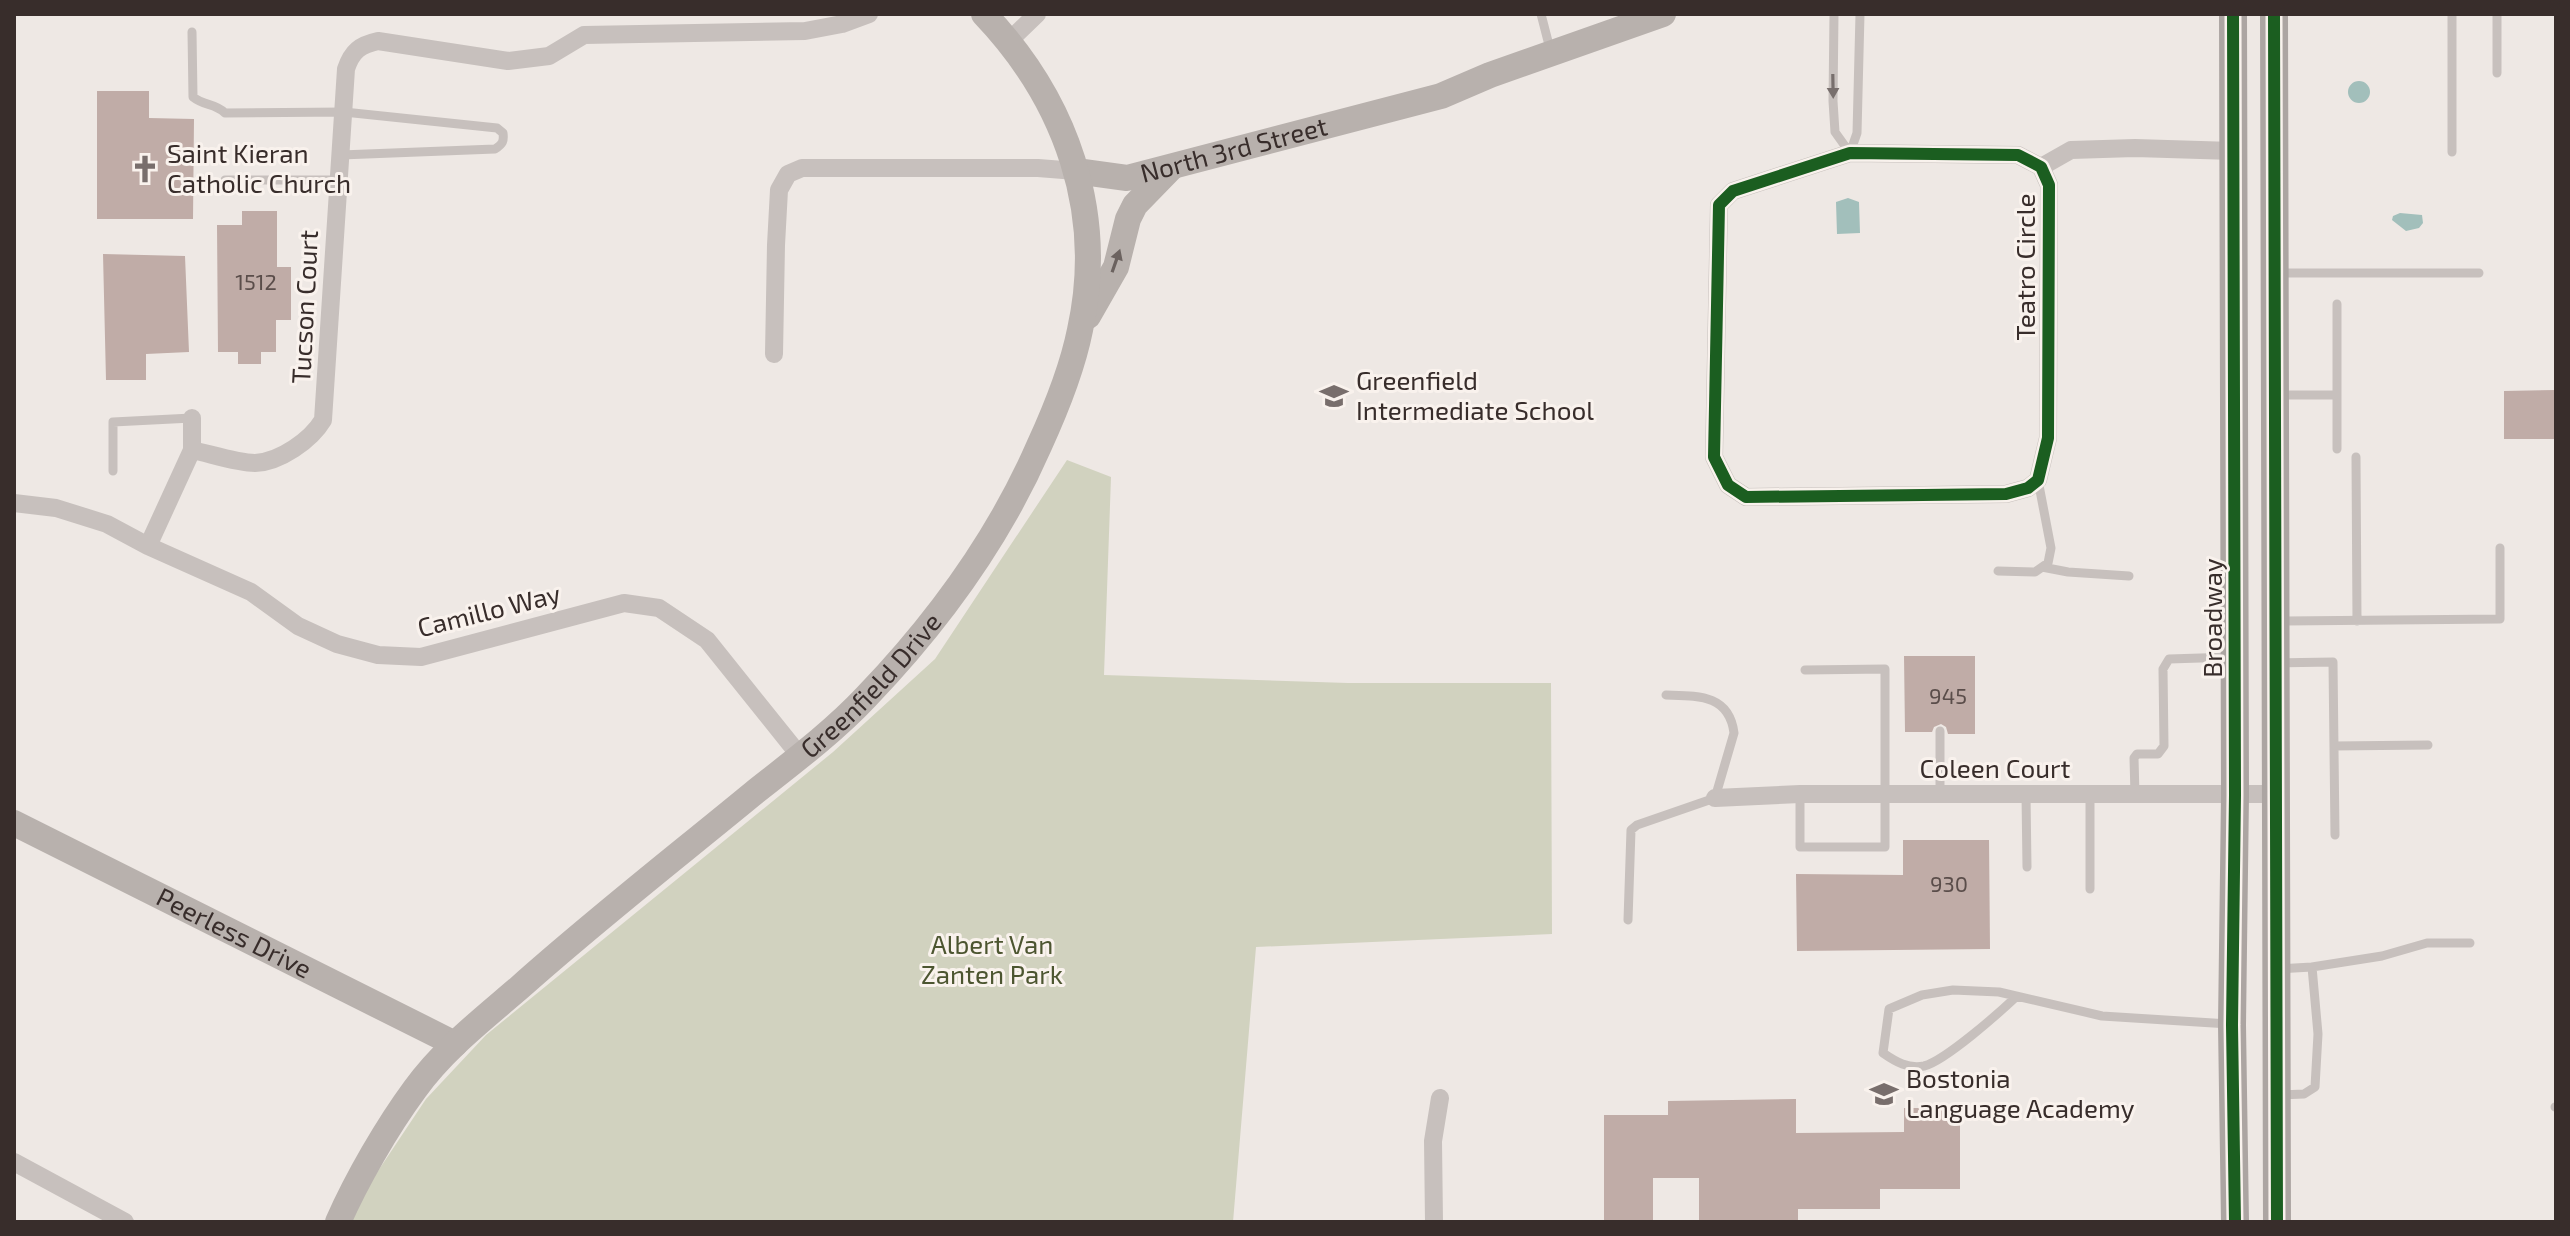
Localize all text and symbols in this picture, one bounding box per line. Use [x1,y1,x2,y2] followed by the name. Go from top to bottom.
[1827,74,1839,99] one-way arrow
[1137,109,1330,188] street label: North 3rd Street
[167,137,351,198] place label: Saint Kieran Catholic Church
[130,154,160,184] church icon: Saint Kieran Catholic Church
[2009,194,2040,340] street label: Teatro Circle
[284,229,323,385] street label: Tucson Court
[1111,249,1123,273] one-way arrow
[235,268,277,294] house number: 1512
[1356,364,1594,425] place label: Greenfield Intermediate School
[1319,381,1349,411] school or university icon: Greenfield Intermediate School
[2196,558,2227,678] street label: Broadway
[414,577,564,642] street label: Camillo Way
[794,606,947,764] street label: Greenfield Drive
[1929,682,1967,708] house number: 945
[1920,752,2071,783] street label: Coleen Court
[1930,870,1968,896] house number: 930
[152,880,317,984] street label: Peerless Drive
[921,928,1063,989] park label: Albert Van Zanten Park
[1906,1062,2135,1123] place label: Bostonia Language Academy
[1869,1079,1899,1109] school or university icon: Bostonia Language Academy

